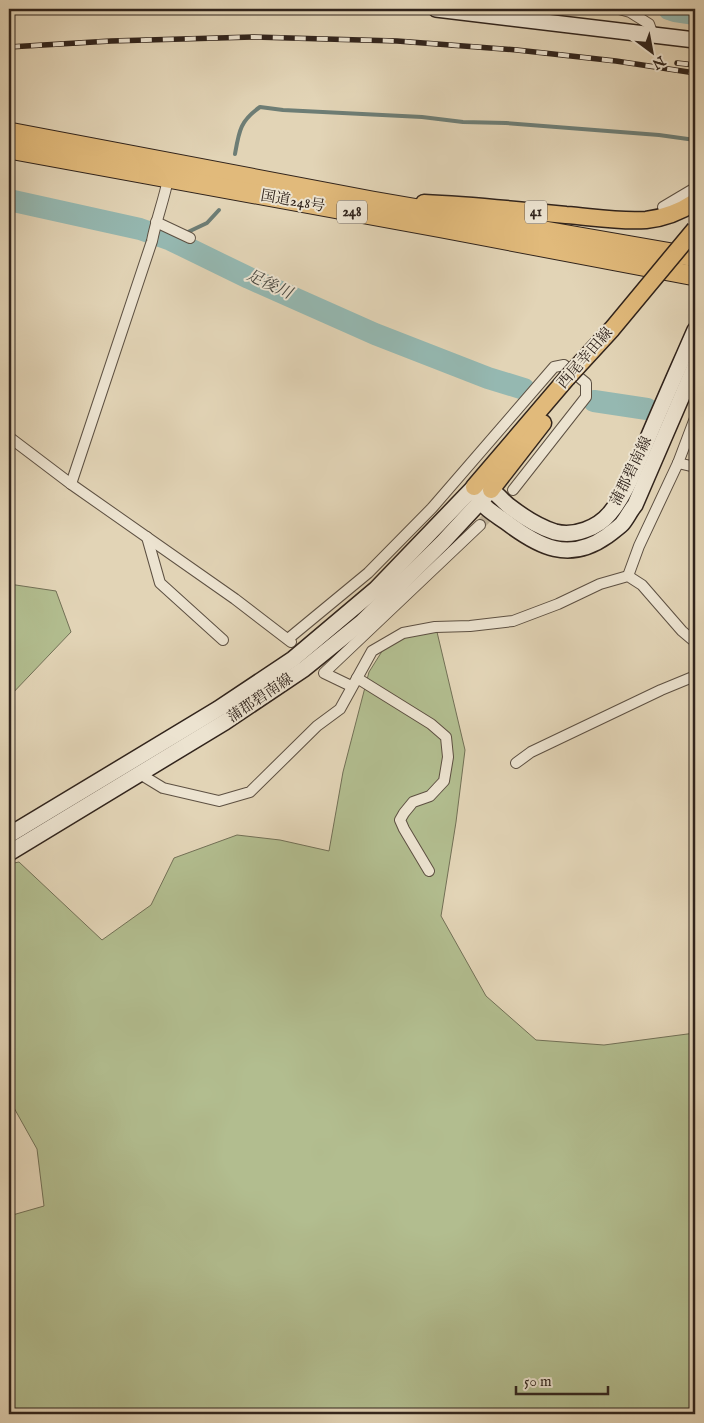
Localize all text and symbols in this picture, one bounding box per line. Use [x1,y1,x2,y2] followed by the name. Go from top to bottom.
[626,28,676,78] north arrow
[648,51,669,73] text: N
[259,186,327,216] street label: 国道248号
[337,200,367,223] road number: 248
[525,200,547,223] road number: 41
[243,266,297,305] water label: 足後川
[553,323,617,393] street label: 西尾幸田線
[606,433,656,509] street label: 蒲郡碧南線
[224,669,296,727] street label: 蒲郡碧南線
[516,1363,609,1395] scale bar
[524,1372,552,1391] text: 50 m

